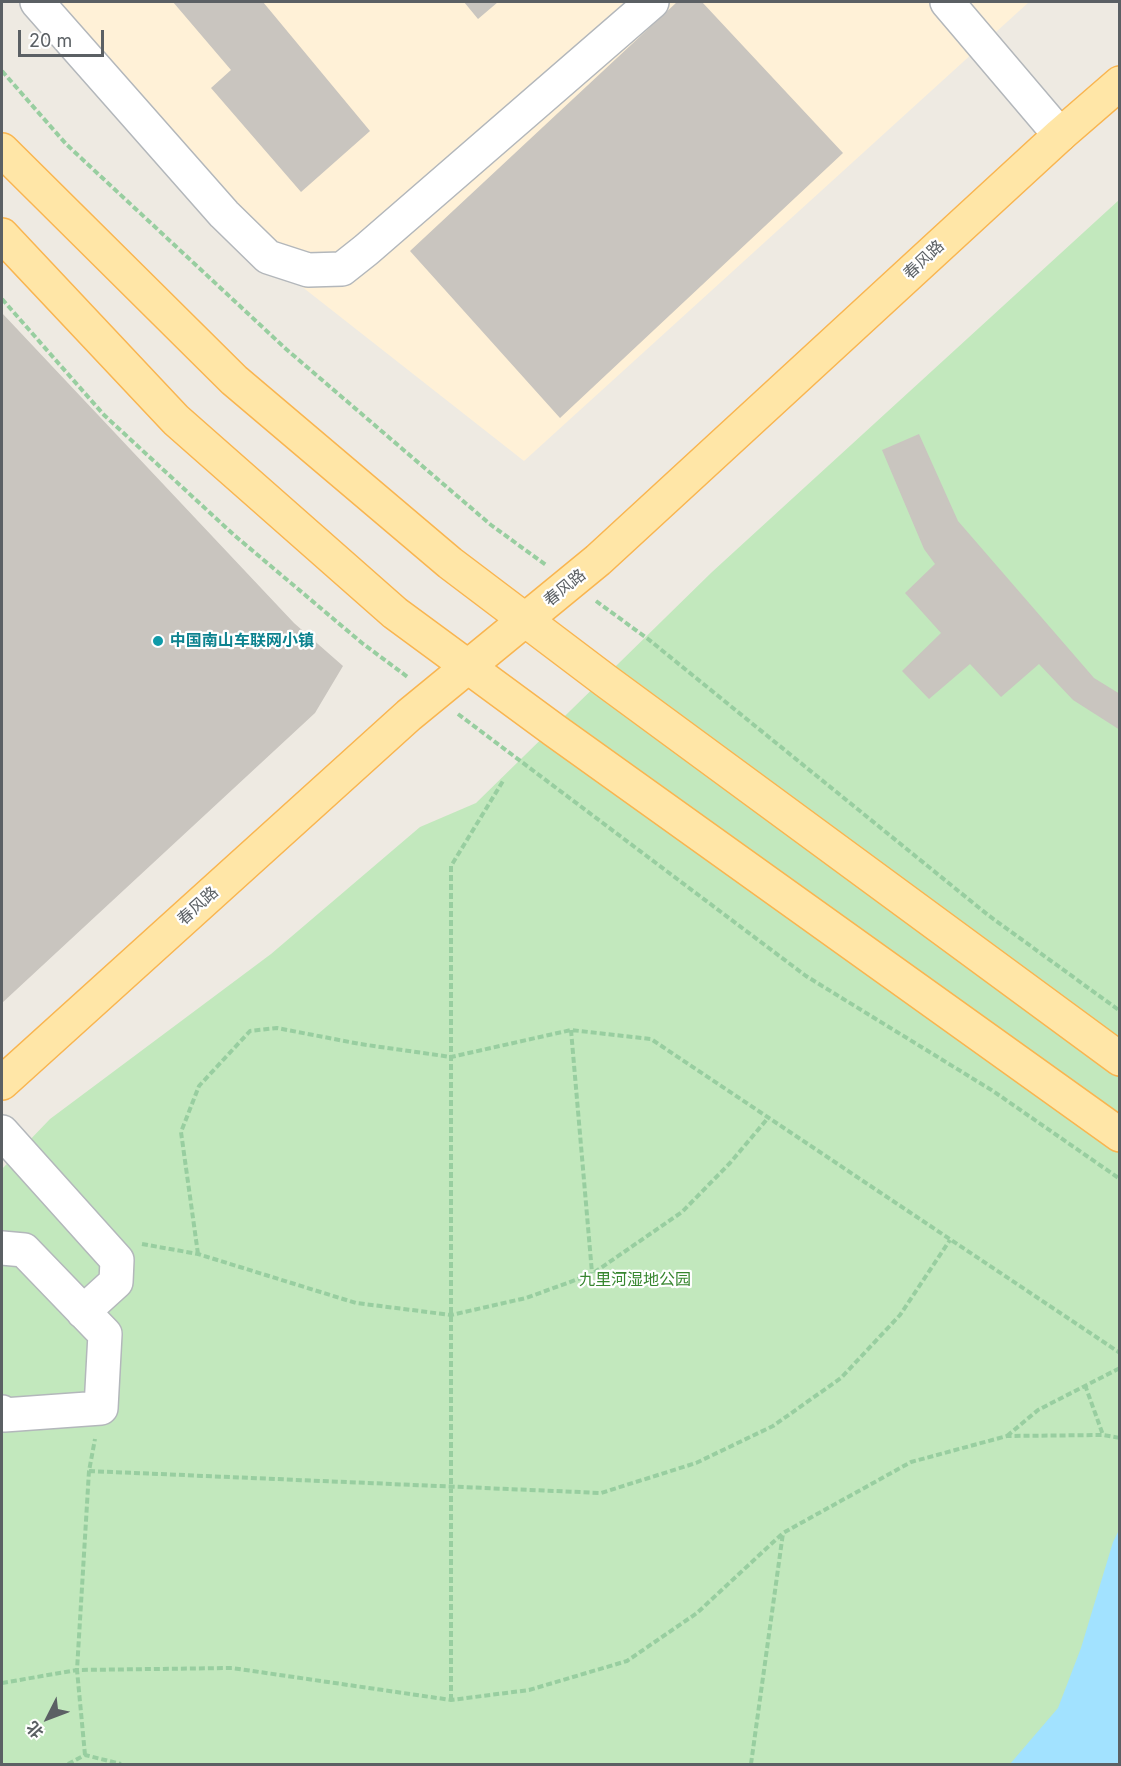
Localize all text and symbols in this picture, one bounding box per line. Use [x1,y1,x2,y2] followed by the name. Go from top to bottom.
[21,18,106,56] scale bar
[29,30,72,51] text: 20 m
[900,237,948,283] street label: 春风路
[540,565,590,611] street label: 春风路
[170,631,314,651] place label: 中国南山车联网小镇
[151,634,165,648] marker: 中国南山车联网小镇
[174,883,222,929] street label: 春风路
[579,1270,691,1290] park label: 九里河湿地公园
[18,1688,78,1748] north arrow
[22,1717,47,1743] text: 北

